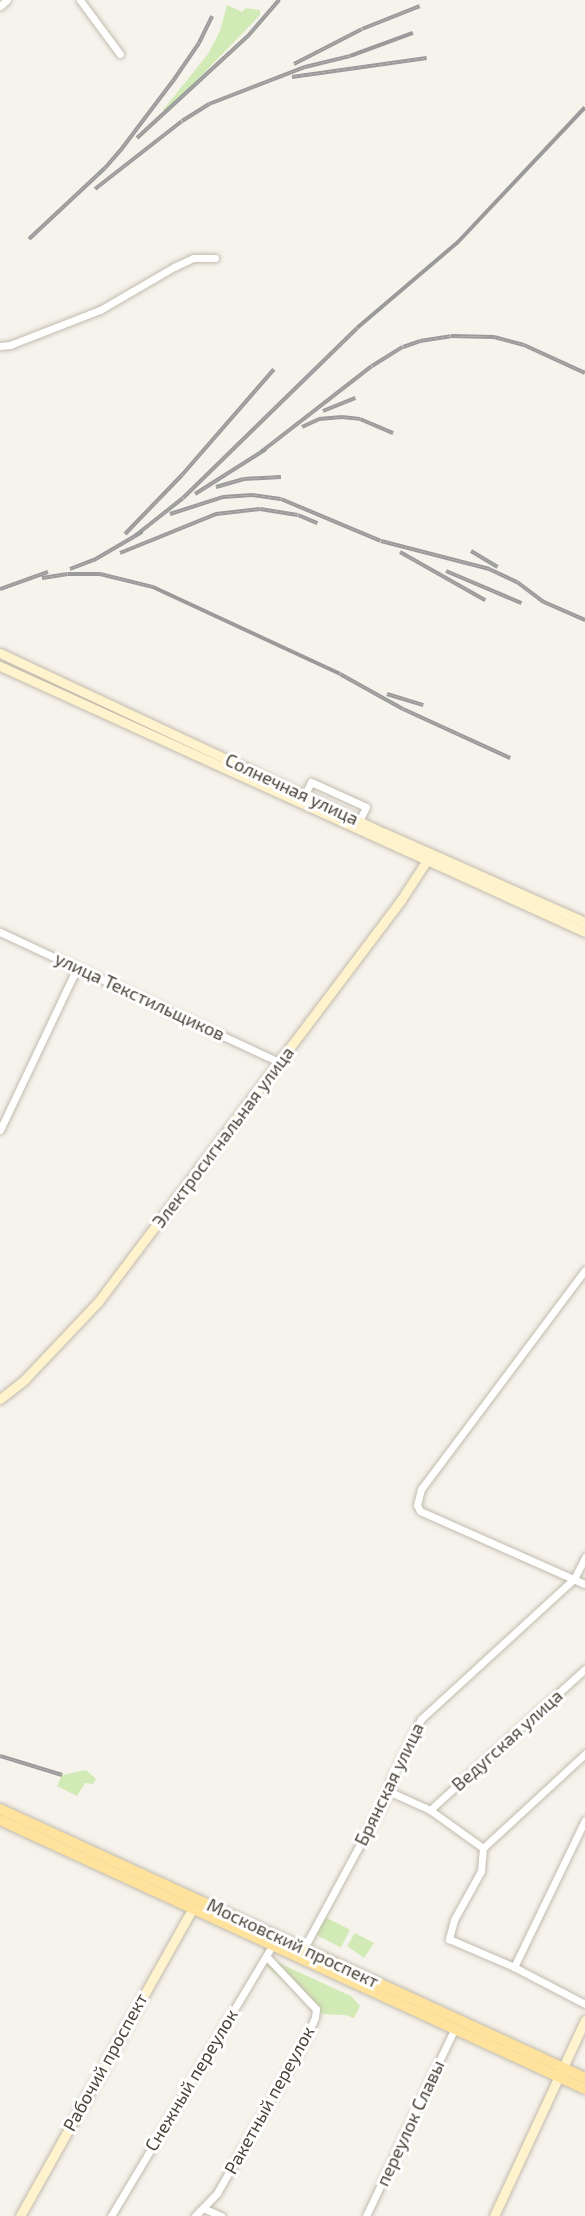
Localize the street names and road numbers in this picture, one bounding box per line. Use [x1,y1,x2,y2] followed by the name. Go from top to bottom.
[222,749,362,829] street label: Солнечная улица
[52,947,228,1045] street label: улица Текстильщиков
[148,1042,298,1232] street label: Электросигнальная улица
[447,1685,567,1795] street label: Ведугская улица
[350,1719,428,1849] street label: Брянская улица
[204,1894,382,1992] street label: Московский проспект
[58,1989,152,2135] street label: Рабочий проспект
[140,2005,242,2155] street label: Снежный переулок
[219,2022,319,2178] street label: Ракетный переулок
[371,2057,449,2189] street label: переулок Славы

